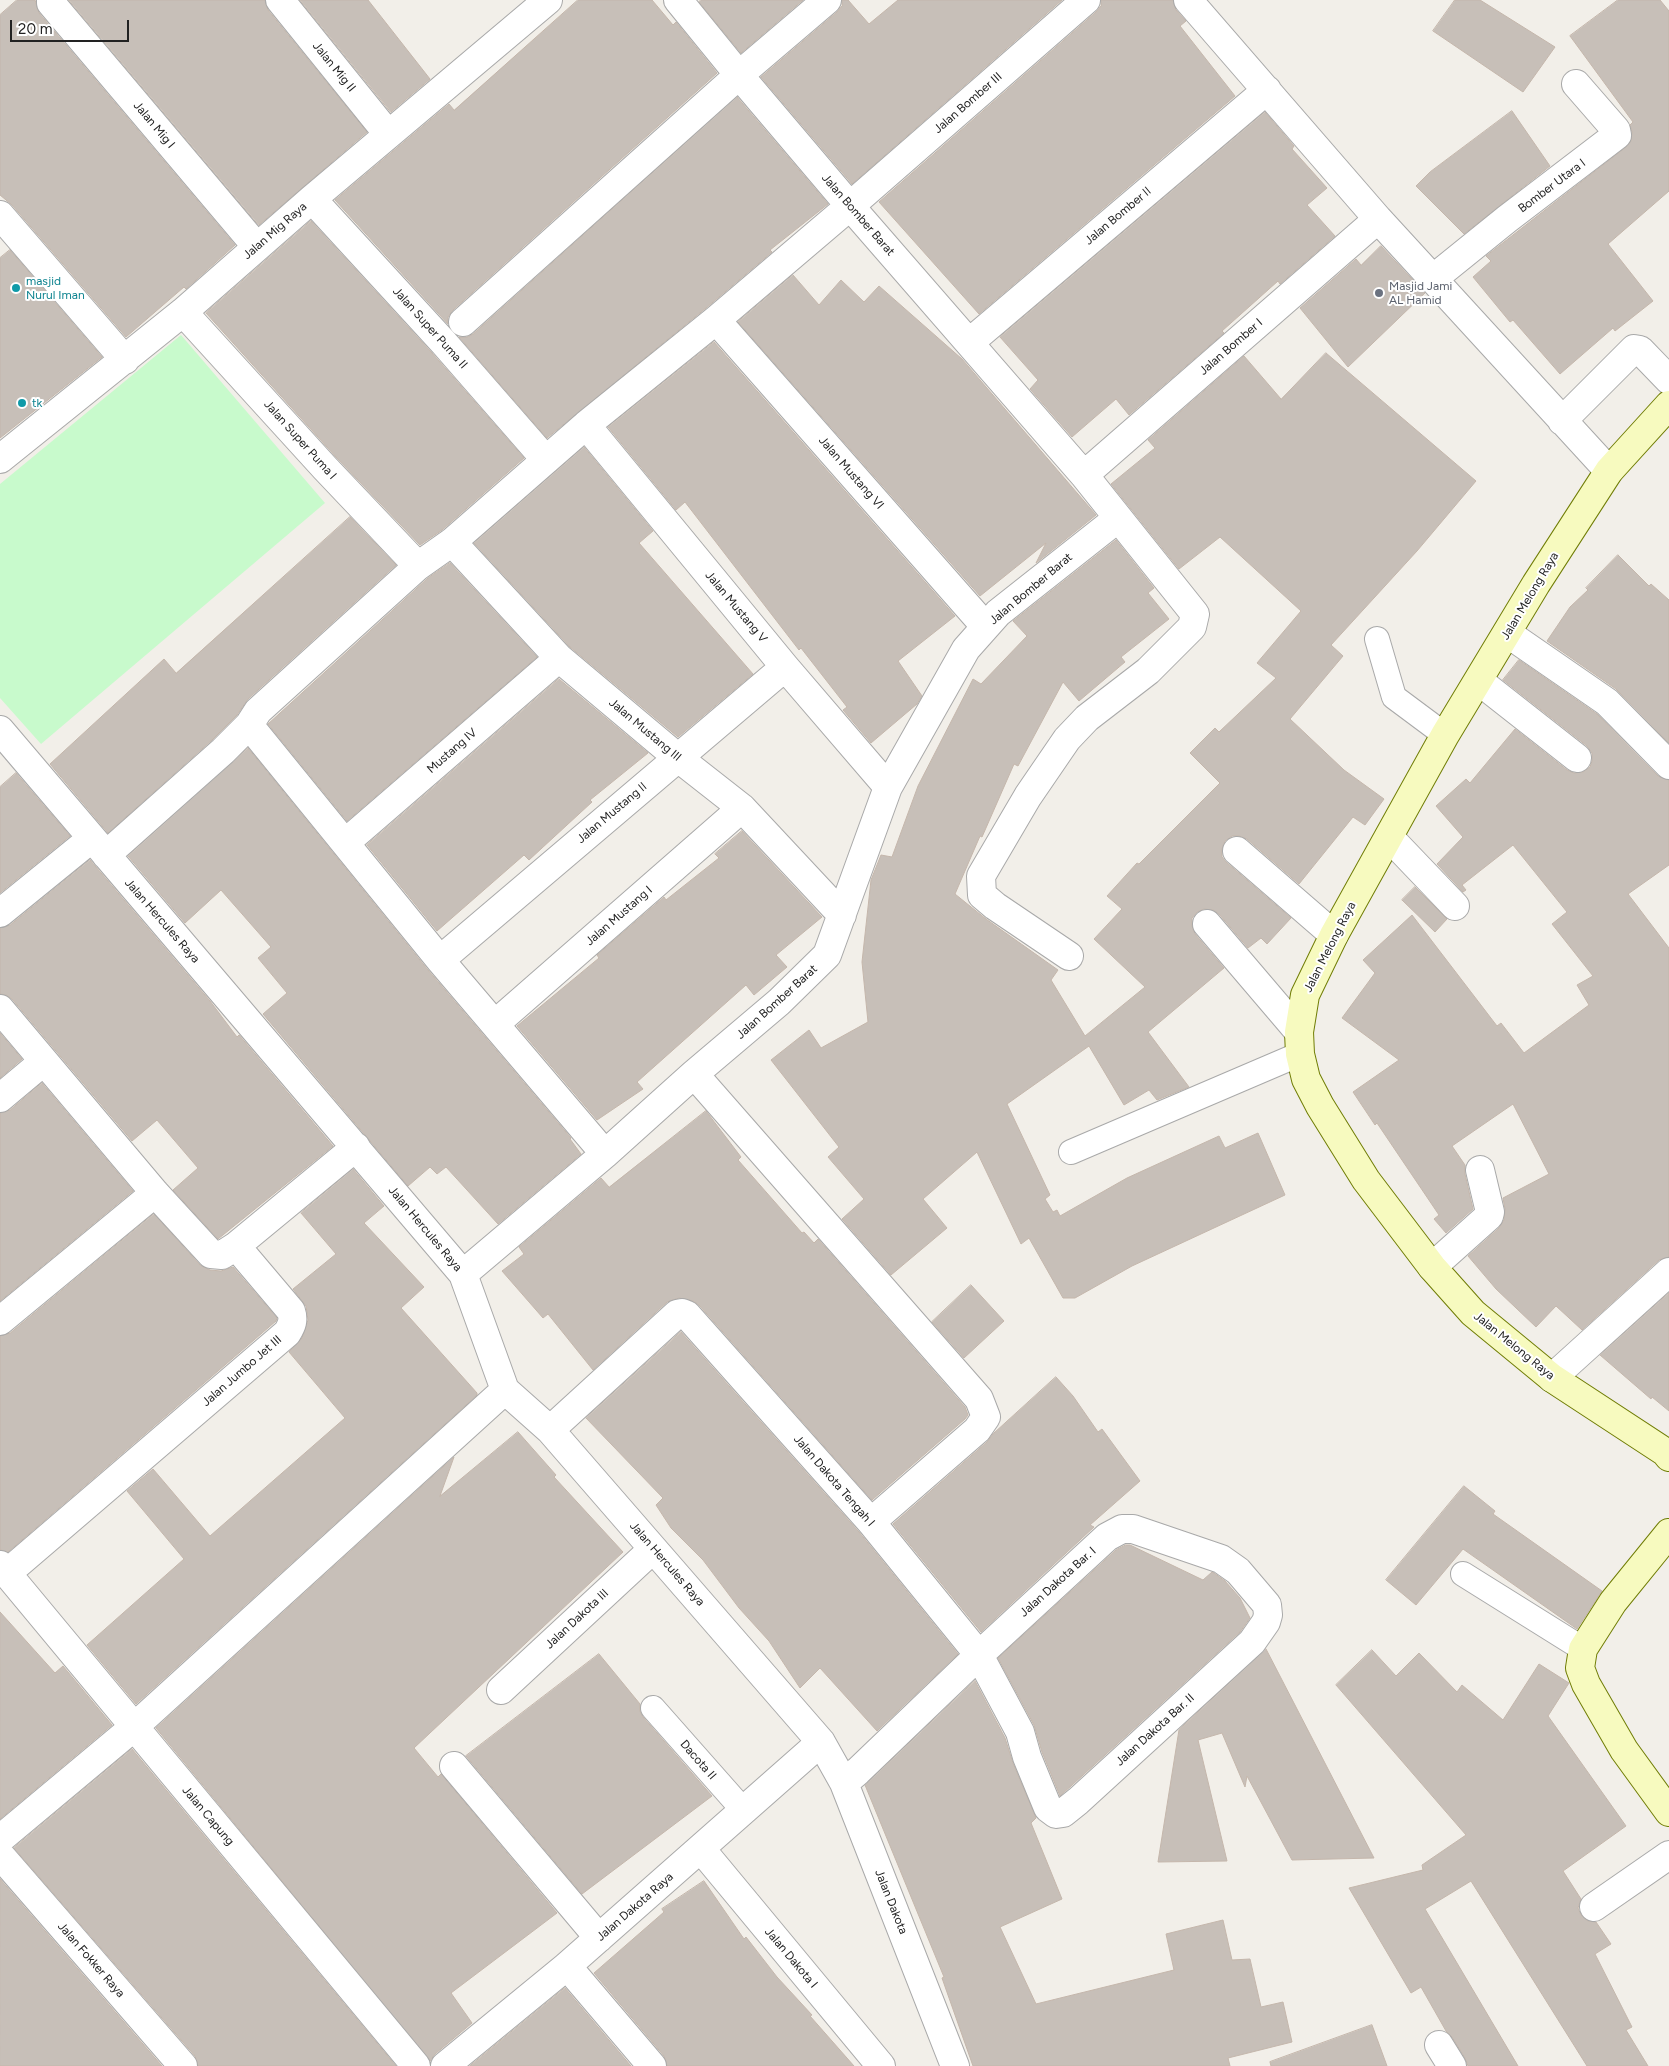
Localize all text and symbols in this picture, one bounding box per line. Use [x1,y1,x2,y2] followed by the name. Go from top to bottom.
[12,10,131,42] scale bar
[18,20,52,38] text: 20 m
[309,39,359,95] street label: Jalan Mig II
[931,69,1005,137] street label: Jalan Bomber III
[130,99,178,151] street label: Jalan Mig I
[1515,156,1589,216] street label: Bomber Utara I
[818,171,898,259] street label: Jalan Bomber Barat
[1082,184,1154,248] street label: Jalan Bomber II
[240,199,310,263] street label: Jalan Mig Raya
[26,274,85,302] place label: masjid Nurul Iman
[1389,279,1452,307] place label: Masjid Jami AL Hamid
[10,282,22,294] marker: masjid Nurul Iman
[390,284,470,372] street label: Jalan Super Puma II
[1373,287,1385,299] marker: Masjid Jami AL Hamid
[1196,316,1266,378] street label: Jalan Bomber I
[32,396,42,410] place label: tk
[16,397,28,409] marker: tk
[261,397,339,483] street label: Jalan Super Puma I
[815,434,887,512] street label: Jalan Mustang VI
[987,550,1075,628] street label: Jalan Bomber Barat
[1498,550,1562,642] street label: Jalan Melong Raya
[702,568,770,646] street label: Jalan Mustang V
[606,695,684,765] street label: Jalan Mustang III
[424,725,480,777] street label: Mustang IV
[574,780,650,846] street label: Jalan Mustang II
[121,876,203,966] street label: Jalan Hercules Raya
[583,883,655,949] street label: Jalan Mustang I
[1301,899,1359,995] street label: Jalan Melong Raya
[734,962,820,1042] street label: Jalan Bomber Barat
[385,1183,465,1275] street label: Jalan Hercules Raya
[1471,1309,1557,1383] street label: Jalan Melong Raya
[199,1333,285,1409] street label: Jalan Jumbo Jet III
[790,1432,878,1530] street label: Jalan Dakota Tengah I
[626,1519,708,1609] street label: Jalan Hercules Raya
[1017,1544,1099,1620] street label: Jalan Dakota Bar. I
[542,1586,612,1652] street label: Jalan Dakota III
[1113,1691,1197,1769] street label: Jalan Dakota Bar. II
[677,1737,719,1783] street label: Dacota II
[179,1783,237,1849] street label: Jalan Capung
[872,1868,910,1936] street label: Jalan Dakota
[594,1870,676,1944] street label: Jalan Dakota Raya
[54,1919,128,2001] street label: Jalan Fokker Raya
[762,1925,820,1991] street label: Jalan Dakota I

